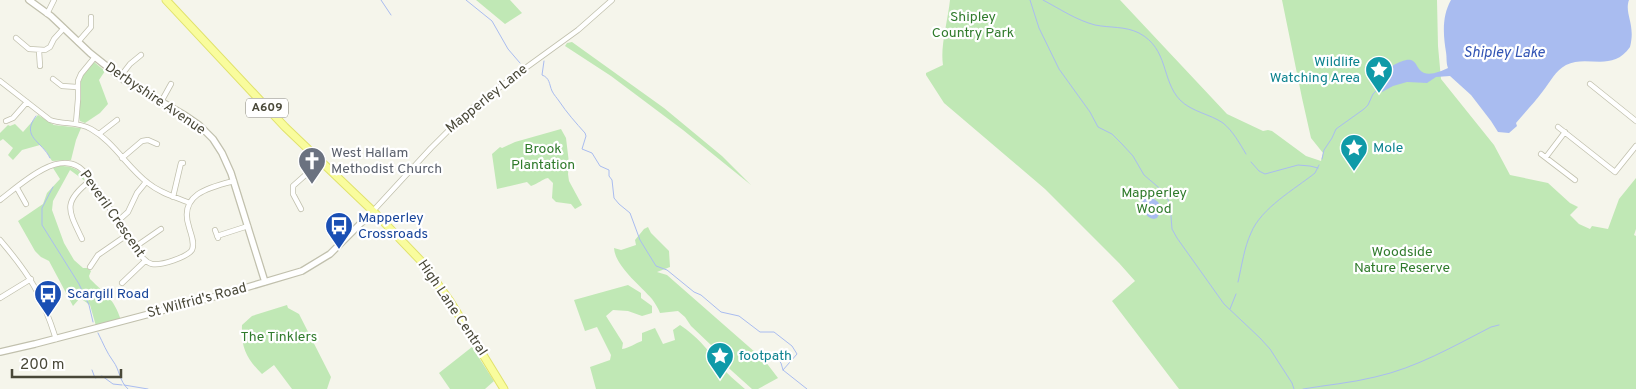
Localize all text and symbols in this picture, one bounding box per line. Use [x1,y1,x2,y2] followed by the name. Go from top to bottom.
[932,9,1014,42] park label: Shipley Country Park
[1463,44,1545,63] water label: Shipley Lake
[1270,54,1360,87] place label: Wildlife Watching Area
[1364,55,1394,94] place icon: Wildlife Watching Area
[102,59,208,139] street label: Derbyshire Avenue
[443,61,531,137] street label: Mapperley Lane
[246,99,288,118] road number: A609
[1339,133,1369,172] place icon: Mole
[1373,140,1403,157] place label: Mole
[511,141,575,174] park label: Brook Plantation
[331,145,442,178] place label: West Hallam Methodist Church
[297,146,327,185] church icon: West Hallam Methodist Church
[76,167,148,261] street label: Peveril Crescent
[1121,185,1187,218] park label: Mapperley Wood
[358,210,428,243] place label: Mapperley Crossroads
[324,211,354,250] bus stop icon: Mapperley Crossroads
[1354,244,1450,277] park label: Woodside Nature Reserve
[414,257,490,359] street label: High Lane Central
[33,279,63,318] bus stop icon: Scargill Road
[145,280,249,322] street label: St Wilfrid's Road
[67,286,149,303] place label: Scargill Road
[241,329,317,346] park label: The Tinklers
[705,341,735,380] place icon: footpath
[12,346,121,378] scale bar
[739,348,792,365] place label: footpath
[20,356,65,375] text: 200 m

